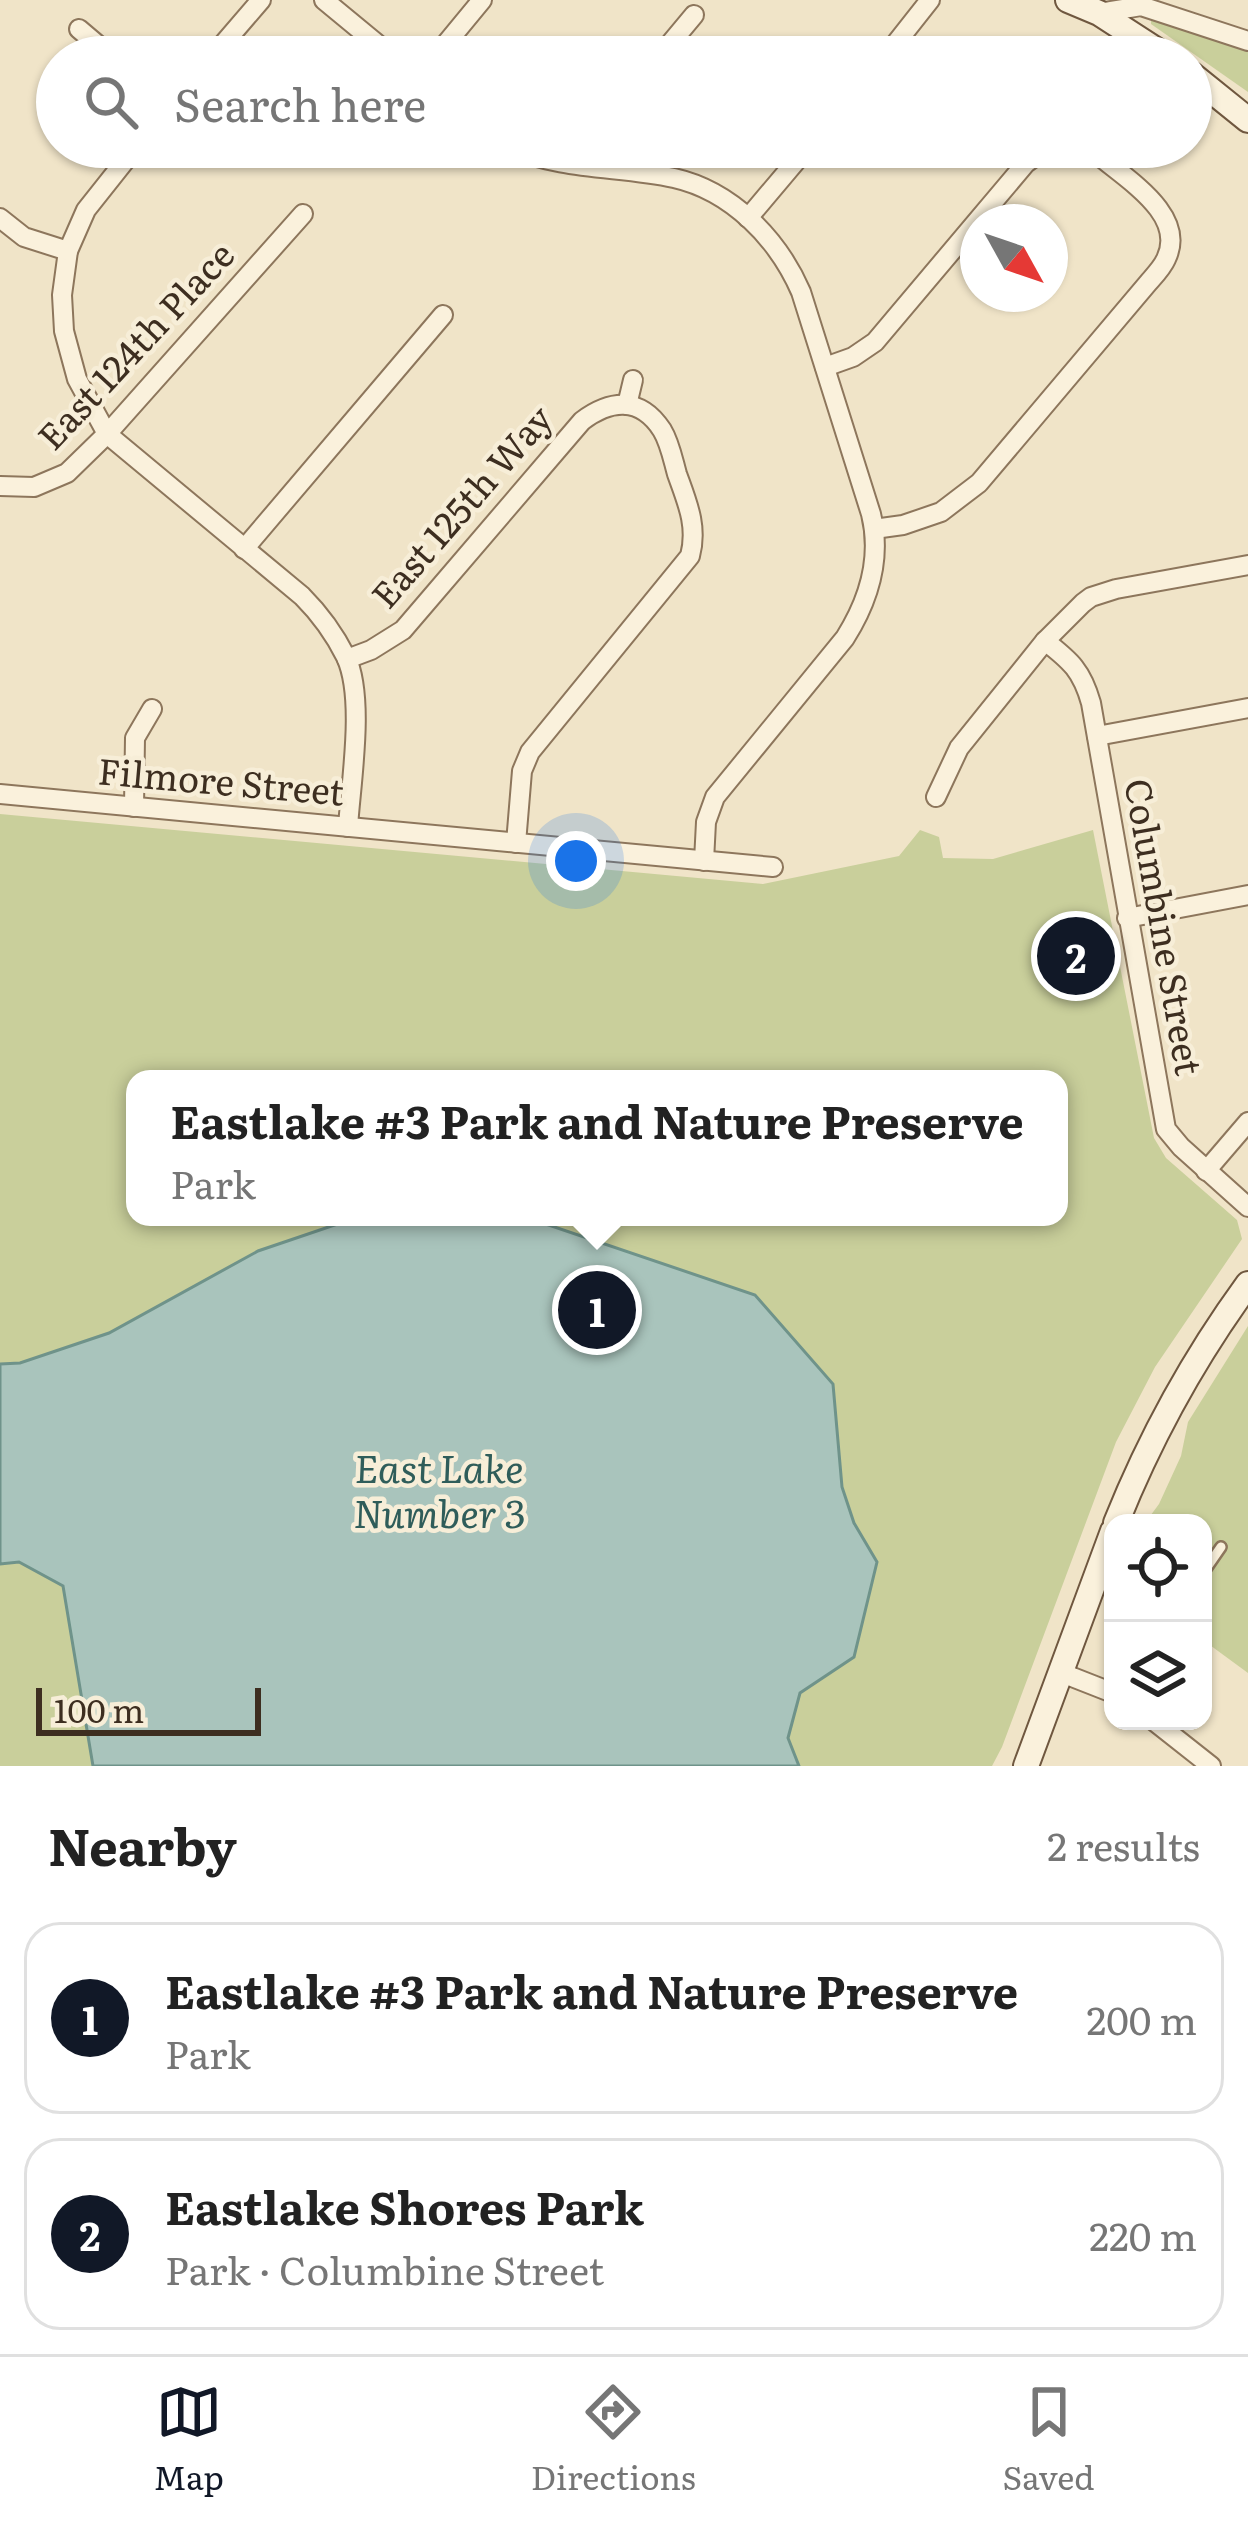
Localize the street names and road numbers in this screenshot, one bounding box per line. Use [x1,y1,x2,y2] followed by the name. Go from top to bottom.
[24,228,245,460] street label: East 124th Place
[357,392,563,618] street label: East 125th Way
[96,742,347,817] street label: Filmore Street
[1113,774,1218,1079] street label: Columbine Street

